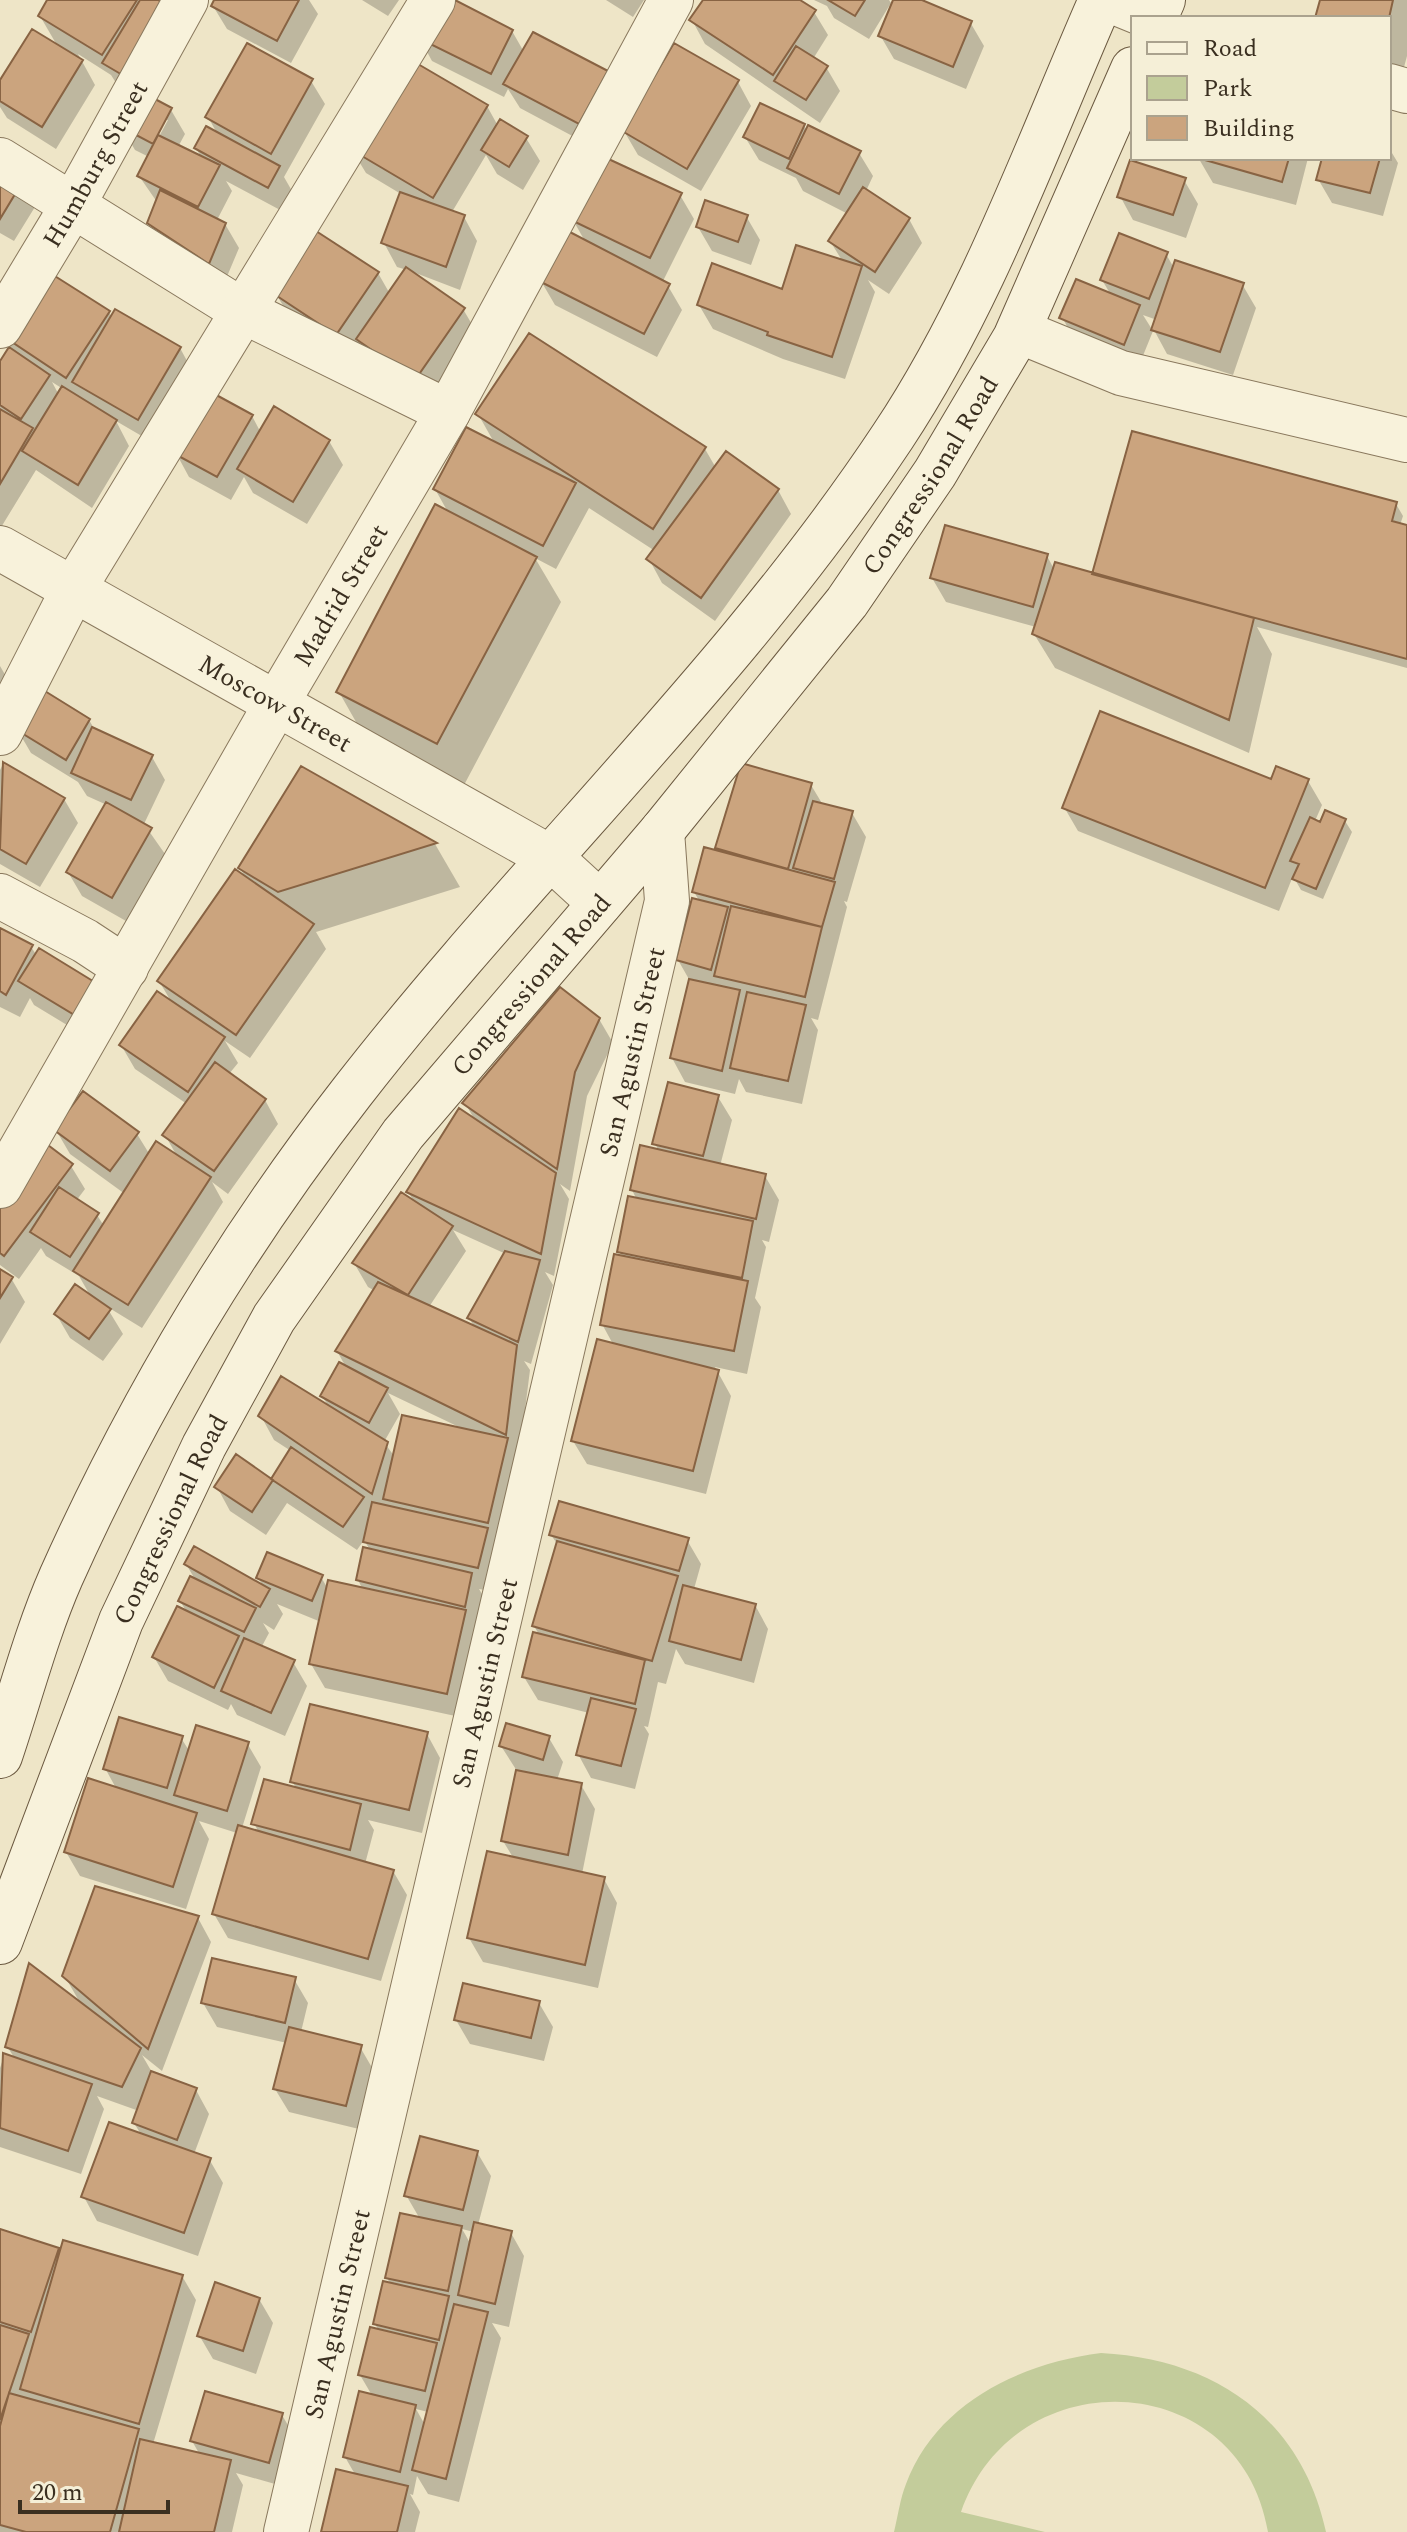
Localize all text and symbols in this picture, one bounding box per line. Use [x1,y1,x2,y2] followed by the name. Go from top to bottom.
[1131,16,1391,160] legend
[1203,31,1257,67] text: Road
[1203,71,1253,107] text: Park
[33,73,159,256] street label: Humburg Street
[1203,111,1295,147] text: Building
[852,368,1009,583] street label: Congressional Road
[283,516,399,675] street label: Madrid Street
[191,644,359,763] street label: Moscow Street
[442,885,621,1085] street label: Congressional Road
[589,943,677,1161] street label: San Agustin Street
[103,1407,239,1632] street label: Congressional Road
[441,1574,529,1792] street label: San Agustin Street
[294,2205,382,2423] street label: San Agustin Street
[20,2464,168,2514] scale bar
[32,2475,83,2511] text: 20 m

